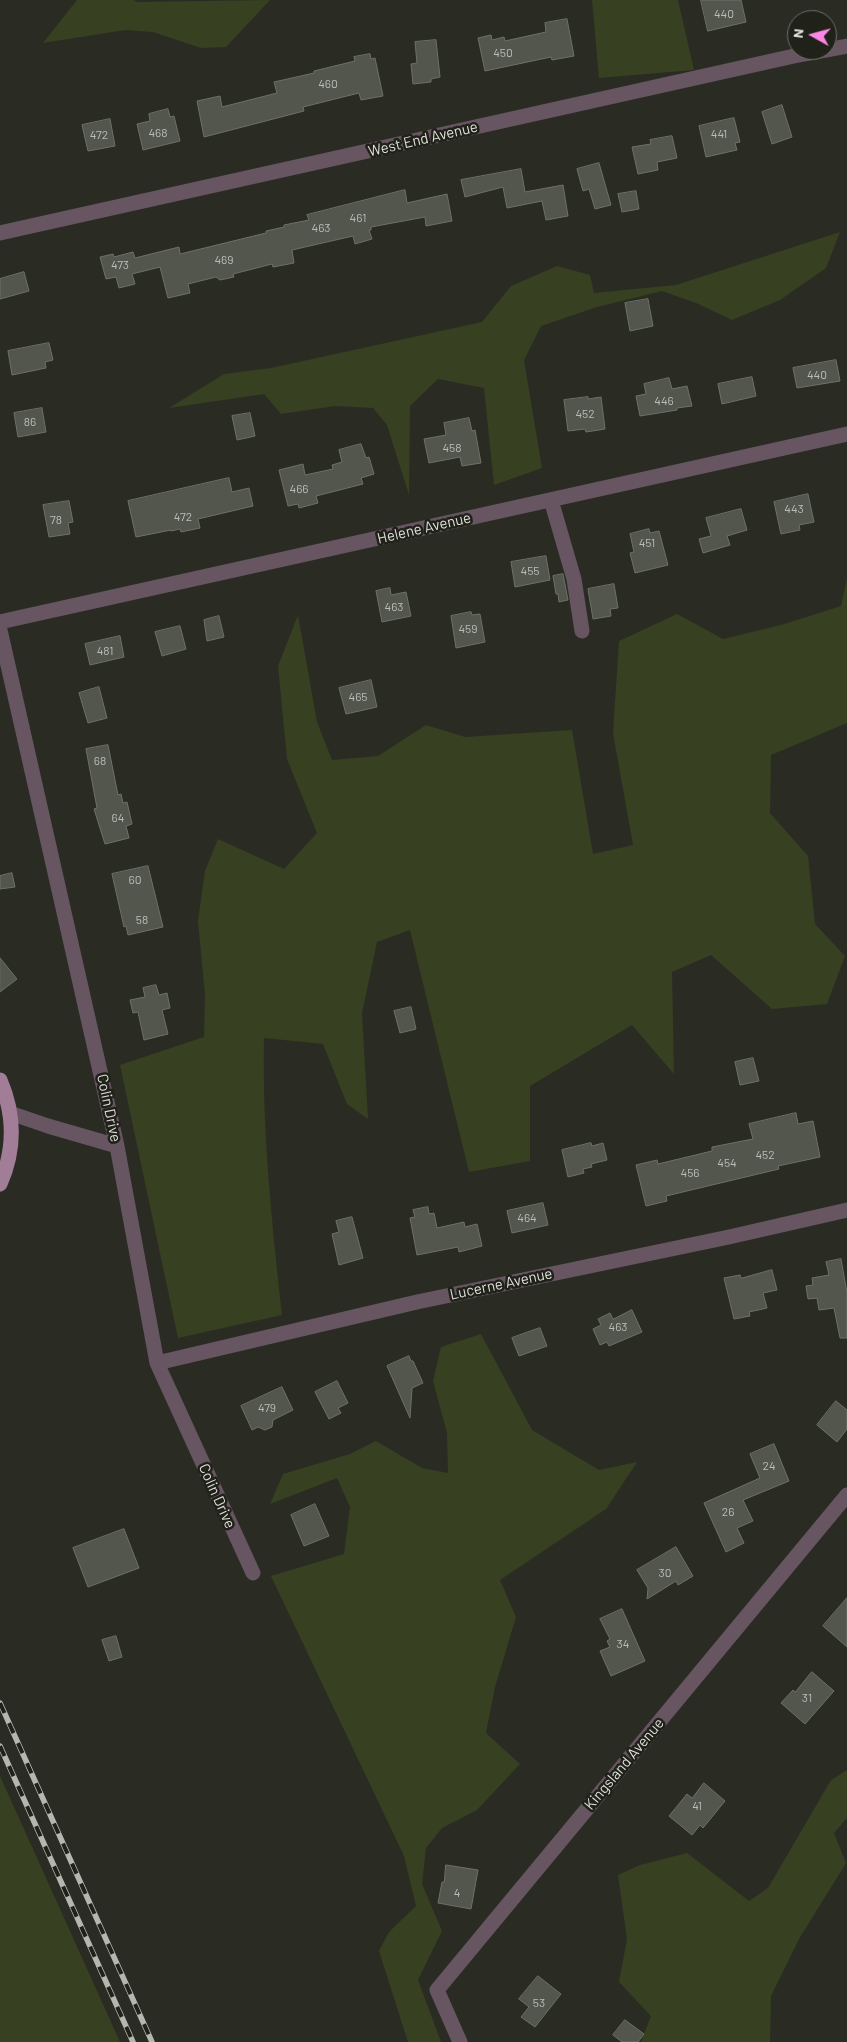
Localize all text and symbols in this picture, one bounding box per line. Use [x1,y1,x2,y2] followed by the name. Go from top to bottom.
[714,7,734,21] house number: 440
[787,10,837,60] north arrow
[789,28,807,39] text: N
[493,46,513,60] house number: 450
[318,77,338,91] house number: 460
[366,118,480,160] street label: West End Avenue
[148,126,168,140] house number: 468
[711,127,727,141] house number: 441
[90,128,108,142] house number: 472
[350,211,366,225] house number: 461
[312,221,330,235] house number: 463
[214,253,234,267] house number: 469
[111,258,129,272] house number: 473
[807,368,827,382] house number: 440
[654,394,674,408] house number: 446
[575,407,595,421] house number: 452
[24,415,36,429] house number: 86
[442,441,462,455] house number: 458
[290,482,308,496] house number: 466
[784,502,804,516] house number: 443
[375,508,473,548] street label: Helene Avenue
[174,510,192,524] house number: 472
[50,513,62,527] house number: 78
[639,536,655,550] house number: 451
[521,564,539,578] house number: 455
[385,600,403,614] house number: 463
[458,622,478,636] house number: 459
[97,644,113,658] house number: 481
[349,690,367,704] house number: 465
[94,754,106,768] house number: 68
[112,811,124,825] house number: 64
[129,873,141,887] house number: 60
[136,913,148,927] house number: 58
[93,1072,125,1144] street label: Colin Drive
[755,1148,775,1162] house number: 452
[717,1156,737,1170] house number: 454
[681,1166,699,1180] house number: 456
[517,1211,537,1225] house number: 464
[448,1264,554,1304] street label: Lucerne Avenue
[609,1320,627,1334] house number: 463
[258,1401,276,1415] house number: 479
[762,1459,776,1473] house number: 24
[195,1461,239,1531] street label: Colin Drive
[722,1505,734,1519] house number: 26
[659,1566,671,1580] house number: 30
[617,1637,629,1651] house number: 34
[802,1691,812,1705] house number: 31
[580,1714,668,1814] street label: Kingsland Avenue
[692,1799,702,1813] house number: 41
[454,1886,460,1900] house number: 4
[533,1996,545,2010] house number: 53

